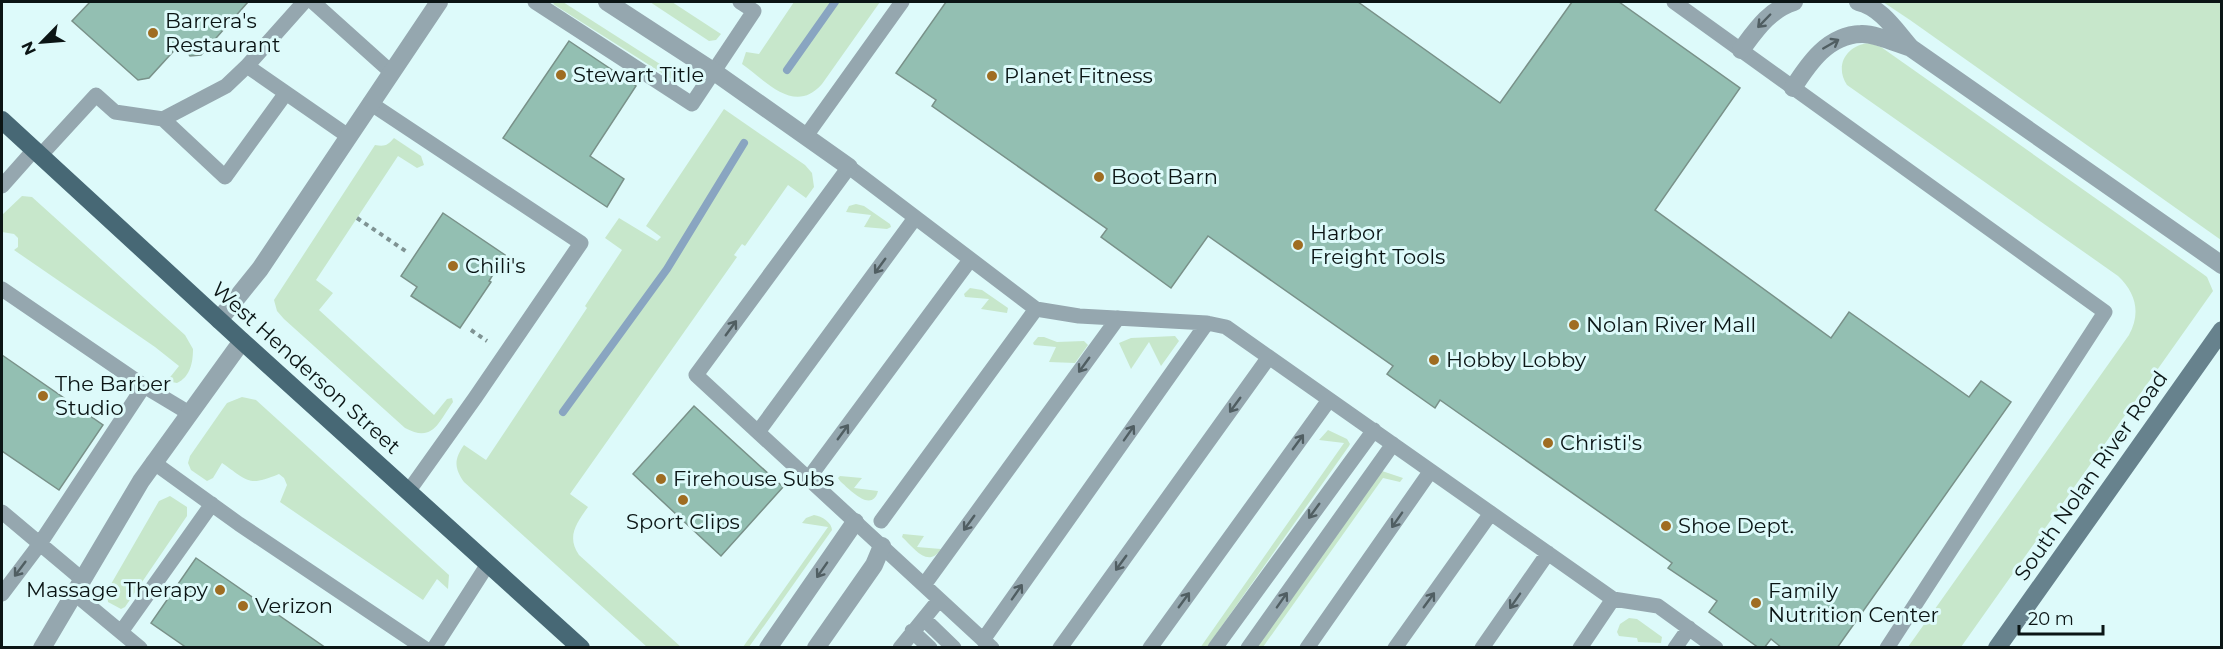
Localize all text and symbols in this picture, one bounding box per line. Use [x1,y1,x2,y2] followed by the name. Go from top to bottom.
[165,8,280,57] place label: Barrera's Restaurant
[12,12,72,72] north arrow
[1756,14,1771,29] one-way arrow
[146,26,160,40] marker: Barrera's Restaurant
[18,38,40,58] text: N
[1822,38,1839,50] one-way arrow
[573,62,704,87] place label: Stewart Title
[1004,63,1153,88] place label: Planet Fitness
[554,68,568,82] marker: Stewart Title
[985,69,999,83] marker: Planet Fitness
[1111,164,1218,189] place label: Boot Barn
[1092,170,1106,184] marker: Boot Barn
[1310,220,1445,269] place label: Harbor Freight Tools
[1291,238,1305,252] marker: Harbor Freight Tools
[465,253,526,278] place label: Chili's
[874,257,886,273] one-way arrow
[446,259,460,273] marker: Chili's
[207,276,406,459] street label: West Henderson Street
[1586,312,1756,337] place label: Nolan River Mall
[1567,318,1581,332] marker: Nolan River Mall
[724,320,737,336] one-way arrow
[1446,347,1587,372] place label: Hobby Lobby
[1427,353,1441,367] marker: Hobby Lobby
[1078,357,1090,373] one-way arrow
[2009,366,2172,585] street label: South Nolan River Road
[55,371,171,420] place label: The Barber Studio
[36,389,50,403] marker: The Barber Studio
[1229,396,1241,412] one-way arrow
[837,424,849,440] one-way arrow
[1123,425,1136,441] one-way arrow
[1560,430,1642,455] place label: Christi's
[1292,434,1304,451] one-way arrow
[1541,436,1555,450] marker: Christi's
[673,466,834,491] place label: Firehouse Subs
[654,472,668,486] marker: Firehouse Subs
[676,493,690,507] marker: Sport Clips
[1308,503,1321,519] one-way arrow
[626,509,740,534] place label: Sport Clips
[1391,511,1403,527] one-way arrow
[1678,513,1794,538] place label: Shoe Dept.
[963,515,975,531] one-way arrow
[1659,519,1673,533] marker: Shoe Dept.
[1114,554,1127,570] one-way arrow
[14,561,27,577] one-way arrow
[816,562,829,578] one-way arrow
[26,577,209,602] place label: Massage Therapy
[1768,578,1939,627] place label: Family Nutrition Center
[213,583,227,597] marker: Massage Therapy
[1011,584,1023,601] one-way arrow
[1276,592,1288,608] one-way arrow
[1423,592,1435,609] one-way arrow
[1509,592,1521,608] one-way arrow
[255,593,333,618] place label: Verizon
[1178,593,1190,609] one-way arrow
[1749,596,1763,610] marker: Family Nutrition Center
[2019,598,2103,636] scale bar
[236,599,250,613] marker: Verizon
[2028,608,2074,630] text: 20 m

